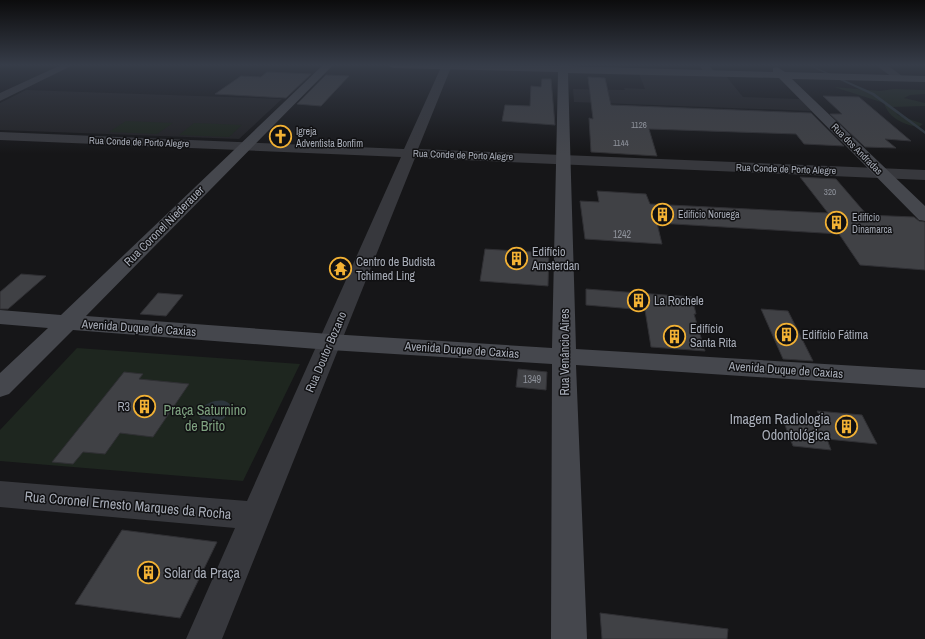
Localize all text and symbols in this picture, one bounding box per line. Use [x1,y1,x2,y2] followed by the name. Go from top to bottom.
[631,119,647,131] house number: 1126
[829,121,885,177] street label: Rua dos Andradas
[267,124,293,150] church icon: Igreja Adventista Bonfim
[295,125,363,150] place label: Igreja Adventista Bonfim
[89,134,190,150] street label: Rua Conde de Porto Alegre
[613,137,629,149] house number: 1144
[413,147,514,163] street label: Rua Conde de Porto Alegre
[736,161,837,177] street label: Rua Conde de Porto Alegre
[120,182,208,270] street label: Rua Coronel Niederauer
[824,186,836,198] house number: 320
[650,201,676,227] building icon: Edifício Noruega
[678,208,740,221] place label: Edifício Noruega
[824,210,850,236] building icon: Edifício Dinamarca
[852,211,893,236] place label: Edifício Dinamarca
[613,228,632,241] house number: 1242
[531,244,580,274] place label: Edifício Amsterdan
[503,246,529,272] building icon: Edifício Amsterdan
[356,254,436,284] place label: Centro de Budista Tchimed Ling
[327,256,353,282] temple icon: Centro de Budista Tchimed Ling
[626,288,652,314] building icon: La Rochele
[654,293,704,309] place label: La Rochele
[557,308,573,396] street label: Rua Venâncio Aires
[302,309,350,395] street label: Rua Doutor Bozano
[80,316,197,340] street label: Avenida Duque de Caxias
[690,321,737,351] place label: Edifício Santa Rita
[773,322,799,348] building icon: Edifício Fátima
[662,323,688,349] building icon: Edifício Santa Rita
[802,327,869,343] place label: Edifício Fátima
[403,338,520,362] street label: Avenida Duque de Caxias
[727,358,844,382] street label: Avenida Duque de Caxias
[523,373,542,386] house number: 1349
[132,394,158,420] building icon: R3
[117,399,130,415] place label: R3
[164,401,246,435] park label: Praça Saturnino de Brito
[730,410,831,444] place label: Imagem Radiologia Odontológica
[833,414,859,440] building icon: Imagem Radiologia Odontológica
[24,487,233,523] street label: Rua Coronel Ernesto Marques da Rocha
[135,560,161,586] building icon: Solar da Praça
[164,564,241,582] place label: Solar da Praça

